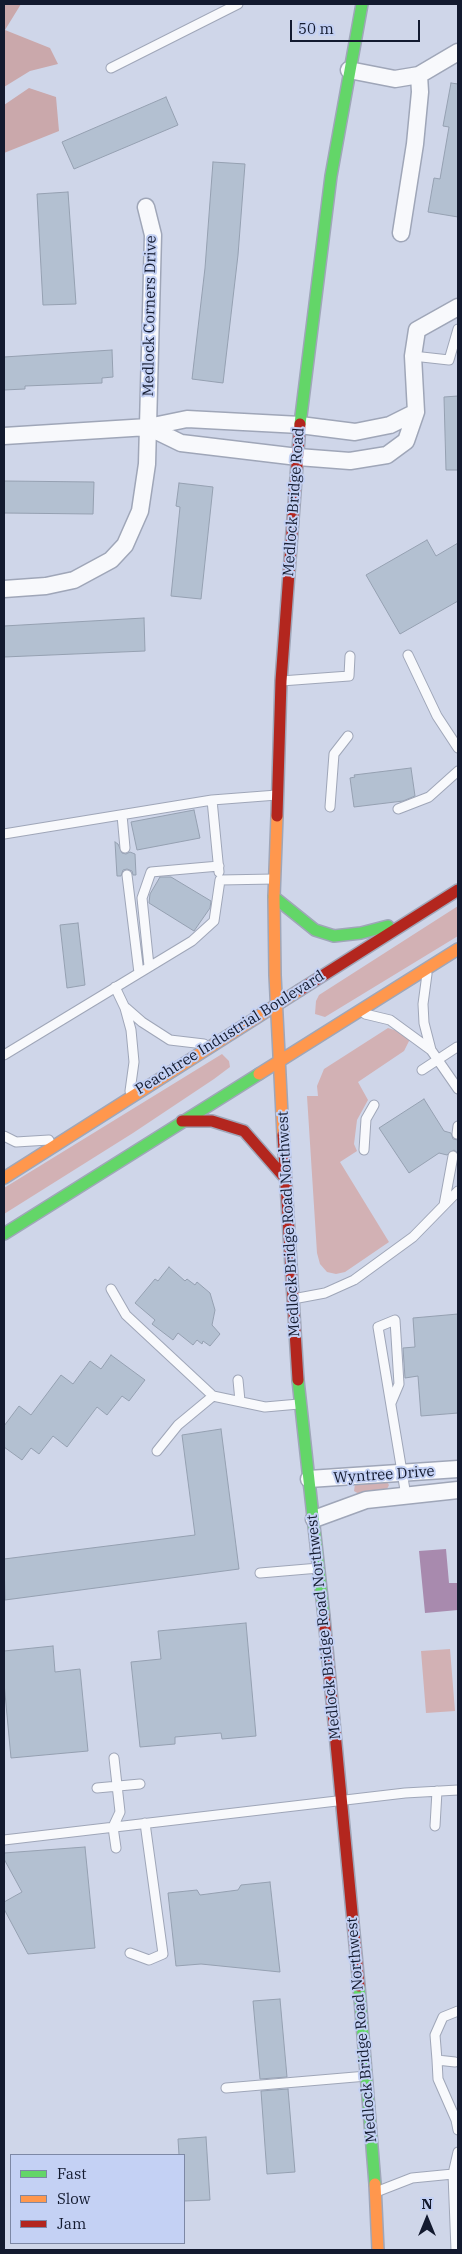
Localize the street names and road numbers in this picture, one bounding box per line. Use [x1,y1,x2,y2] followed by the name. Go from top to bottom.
[140,235,160,397] street label: Medlock Corners Drive
[280,427,308,577] street label: Medlock Bridge Road
[132,967,328,1099] street label: Peachtree Industrial Boulevard
[274,1111,304,1337] street label: Medlock Bridge Road Northwest
[333,1462,435,1488] street label: Wyntree Drive
[303,1514,345,1740] street label: Medlock Bridge Road Northwest
[343,1916,381,2144] street label: Medlock Bridge Road Northwest

